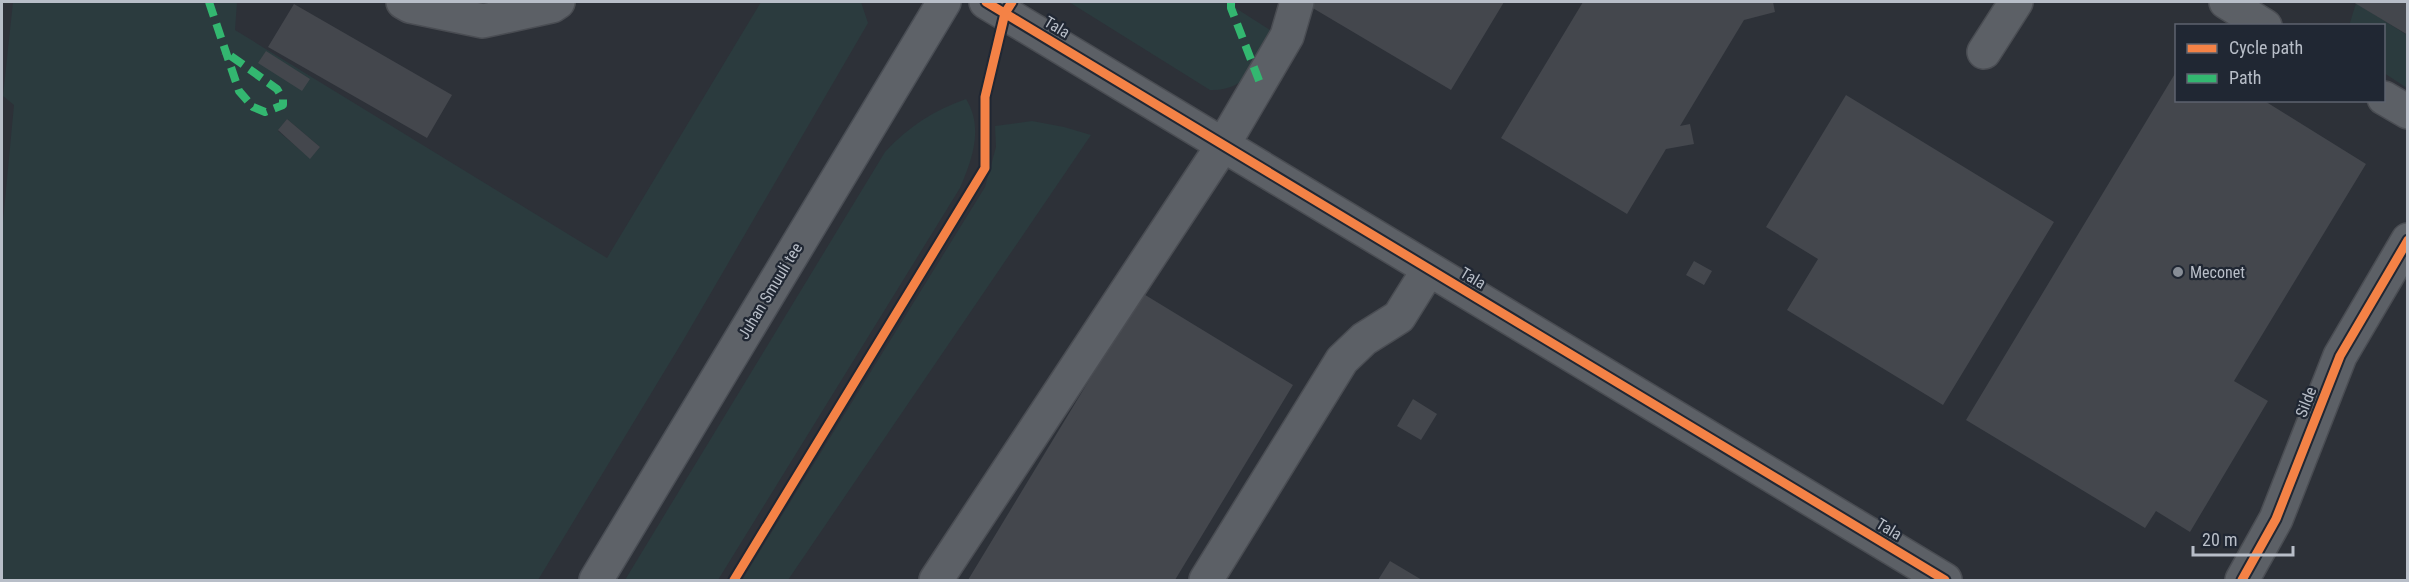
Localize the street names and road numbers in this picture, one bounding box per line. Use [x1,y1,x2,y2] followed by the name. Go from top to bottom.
[1041,12,1073,42] street label: Tala
[734,239,806,343] street label: Juhan Smuuli tee
[1457,263,1489,293] street label: Tala
[2292,384,2320,420] street label: Silde
[1873,514,1905,544] street label: Tala

